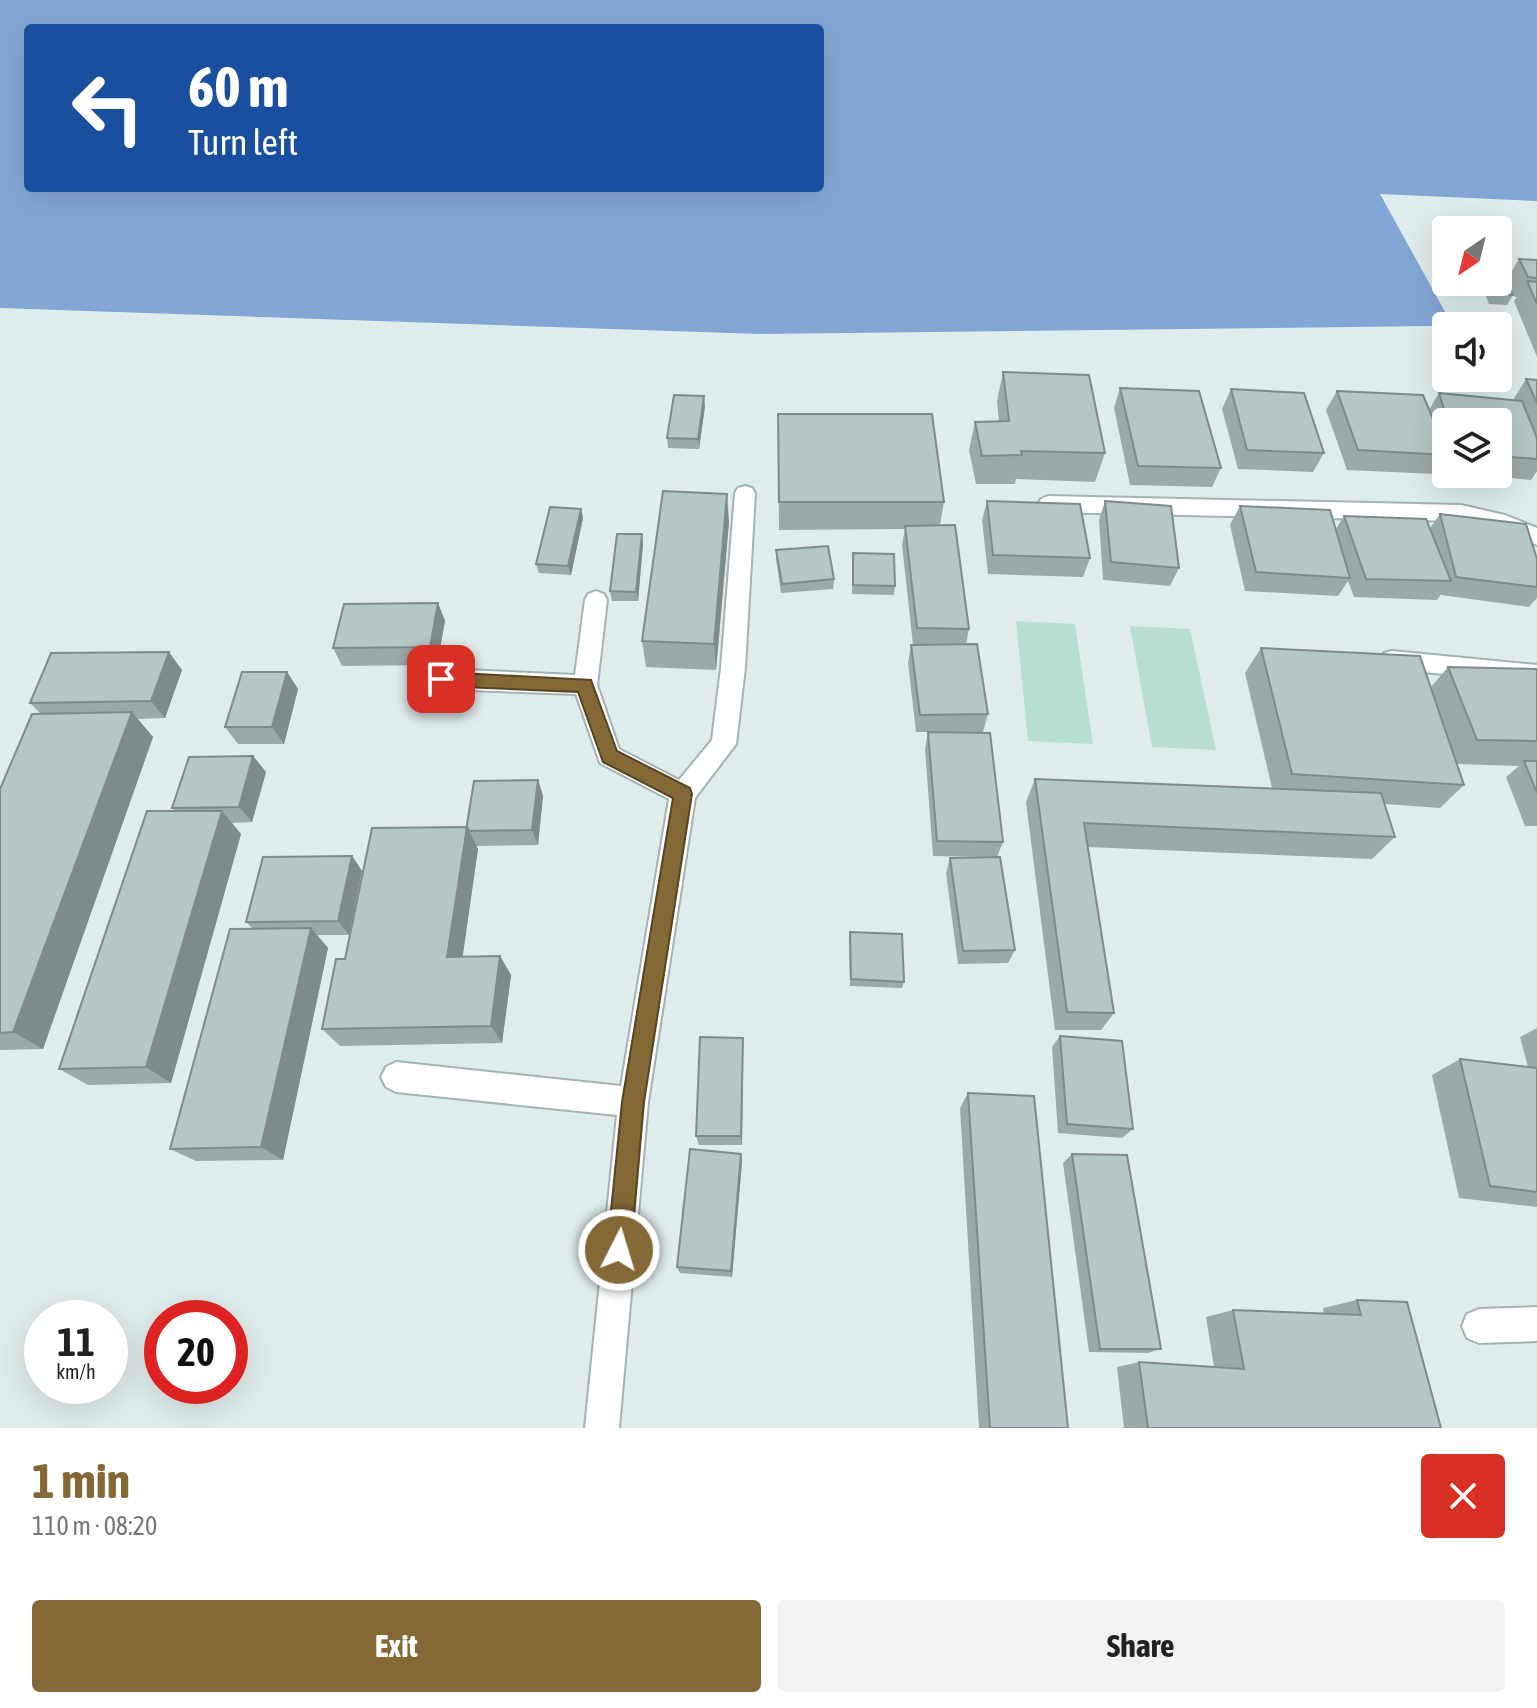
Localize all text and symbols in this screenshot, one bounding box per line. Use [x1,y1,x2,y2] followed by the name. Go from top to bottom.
[188,55,289,119] text: 60 m
[56,56,160,160] icon: left
[188,121,298,163] text: Turn left
[1432,216,1512,296] north arrow
[1432,216,1512,488] map controls
[1432,312,1512,392] button: sound
[1432,408,1512,488] button: layers
[407,645,475,713] pin
[419,657,463,701] icon: arrive
[577,1208,661,1292] position arrow
[144,1300,248,1404] speed limit sign: 20
[57,1319,95,1364] text: 11
[56,1360,96,1383] text: km/h
[32,1453,130,1508] text: 1 min
[1421,1454,1505,1538] button: close
[32,1511,157,1541] text: 110 m · 08:20
[32,1600,761,1692] button: Exit
[777,1600,1505,1692] button: Share

